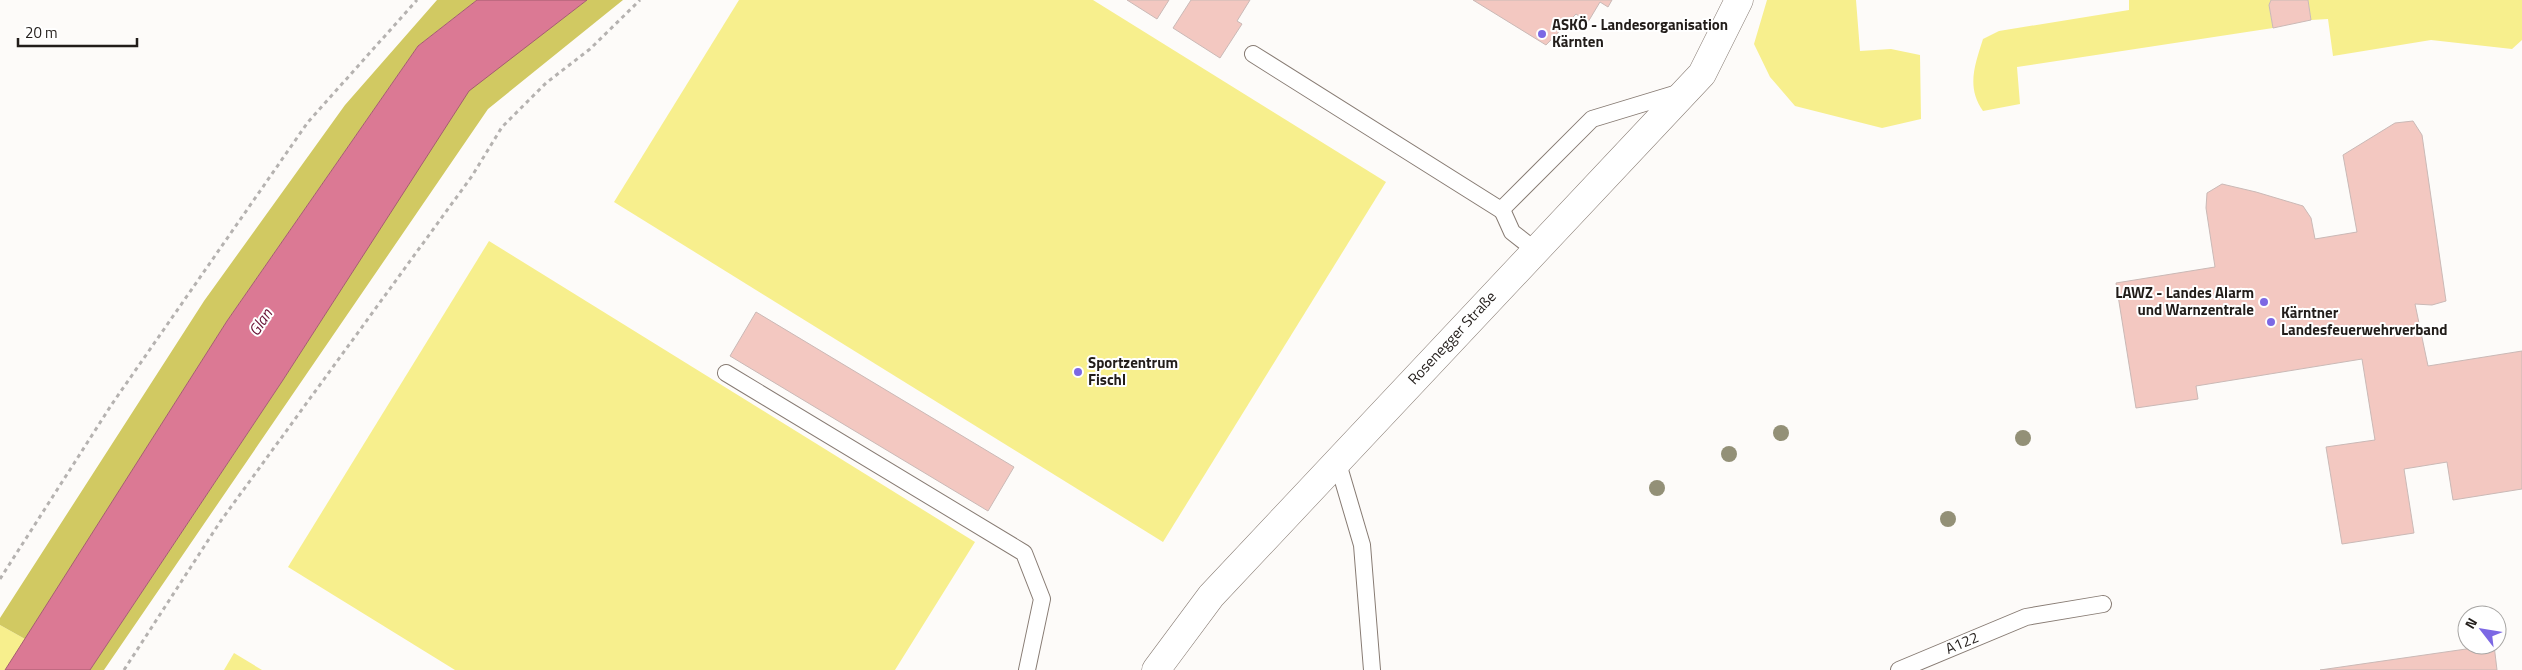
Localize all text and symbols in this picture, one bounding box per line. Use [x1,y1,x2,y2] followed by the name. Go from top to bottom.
[1552,13,1728,53] place label: ASKÖ - Landesorganisation Kärnten
[18,15,136,47] scale bar
[25,21,58,44] text: 20 m
[1536,28,1548,40] marker: ASKÖ - Landesorganisation Kärnten
[2115,281,2254,321] place label: LAWZ - Landes Alarm und Warnzentrale
[1402,286,1501,390] street label: Rosenegger Straße
[2258,296,2270,308] marker: LAWZ - Landes Alarm und Warnzentrale
[2281,301,2448,341] place label: Kärntner Landesfeuerwehrverband
[242,303,278,341] water label: Glan
[2265,316,2277,328] marker: Kärntner Landesfeuerwehrverband
[1088,351,1178,391] place label: Sportzentrum Fischl
[1072,366,1084,378] marker: Sportzentrum Fischl
[2457,605,2507,655] north arrow
[2459,613,2482,633] text: N
[1942,625,1982,660] street label: A122

